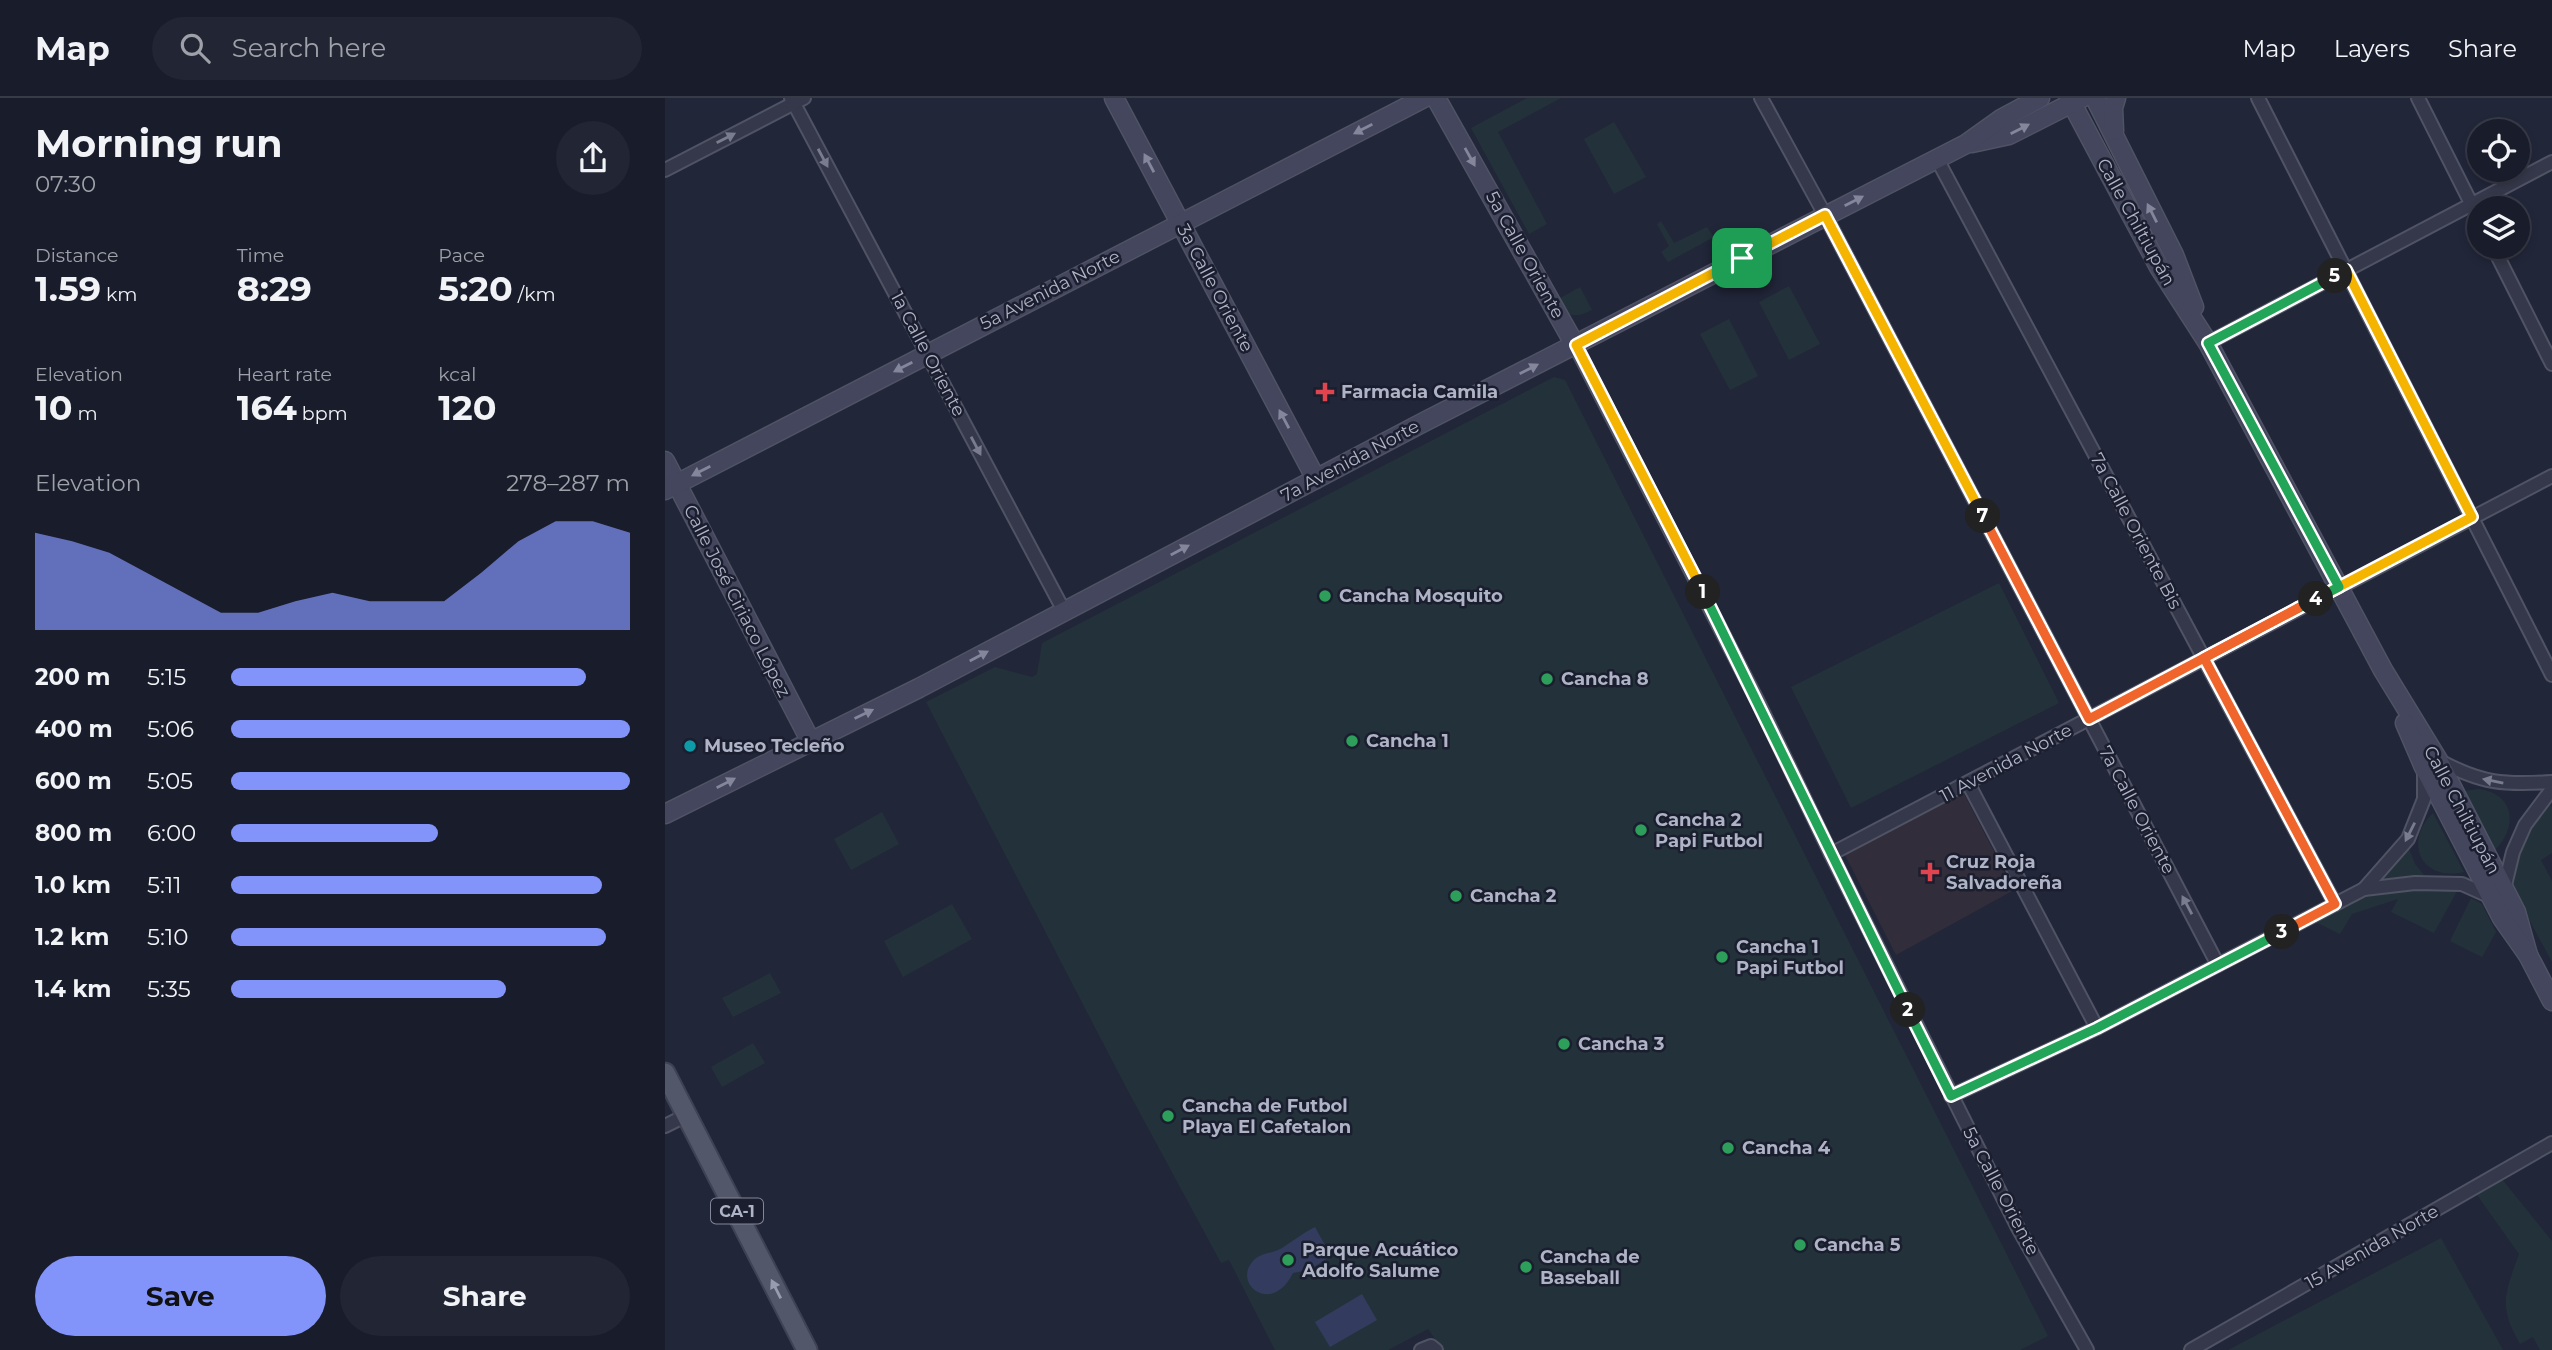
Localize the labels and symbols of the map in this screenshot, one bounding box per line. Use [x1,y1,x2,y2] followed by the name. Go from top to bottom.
[2010,123,2030,135] one-way arrow
[1353,124,1373,135] one-way arrow
[716,133,736,144] one-way arrow
[818,148,829,168] one-way arrow
[1464,148,1476,167] one-way arrow
[1143,152,1155,172] one-way arrow
[2092,155,2180,289] street label: Calle Chiltiupán
[1481,188,1569,323] street label: 5a Calle Oriente
[1844,195,1864,206] one-way arrow
[2147,203,2158,223] one-way arrow
[1172,220,1258,356] street label: 3a Calle Oriente
[1712,228,1772,288] pin
[976,245,1124,335] street label: 5a Avenida Norte
[2317,258,2353,294] pin: 5
[886,288,970,420] street label: 1a Calle Oriente
[892,360,912,372] one-way arrow
[1519,363,1539,375] one-way arrow
[1341,381,1498,403] place label: Farmacia Camila
[1315,382,1335,402] marker: Farmacia Camila
[1278,409,1290,429] one-way arrow
[1277,415,1423,507] street label: 7a Avenida Norte
[970,436,982,456] one-way arrow
[2086,449,2187,613] street label: 7a Calle Oriente Bis
[690,465,710,477] one-way arrow
[1965,498,2001,534] pin: 7
[679,501,795,701] street label: Calle José Ciriaco López
[1170,544,1190,556] one-way arrow
[1685,574,1721,610] pin: 1
[2299,582,2333,616] pin: 4
[1339,585,1503,607] place label: Cancha Mosquito
[1317,588,1333,604] marker: Cancha Mosquito
[969,650,989,662] one-way arrow
[1561,668,1649,690] place label: Cancha 8
[1539,671,1555,687] marker: Cancha 8
[854,708,874,720] one-way arrow
[1936,719,2076,807] street label: 11 Avenida Norte
[1366,730,1449,752] place label: Cancha 1
[1344,733,1360,749] marker: Cancha 1
[704,735,845,757] place label: Museo Tecleño
[682,738,698,754] marker: Museo Tecleño
[2094,742,2180,878] street label: 7a Calle Oriente
[2419,742,2505,878] street label: Calle Chiltiupán
[2482,776,2504,787] one-way arrow
[716,778,736,789] one-way arrow
[1655,809,1763,852] place label: Cancha 2 Papi Futbol
[1633,822,1649,838] marker: Cancha 2 Papi Futbol
[2404,823,2416,843] one-way arrow
[1946,851,2062,894] place label: Cruz Roja Salvadoreña
[1920,862,1940,882] marker: Cruz Roja Salvadoreña
[1470,885,1557,907] place label: Cancha 2
[1448,888,1464,904] marker: Cancha 2
[2181,895,2192,915] one-way arrow
[2265,914,2299,950] pin: 3
[1736,936,1844,979] place label: Cancha 1 Papi Futbol
[1714,949,1730,965] marker: Cancha 1 Papi Futbol
[1891,992,1925,1028] pin: 2
[1578,1033,1665,1055] place label: Cancha 3
[1556,1036,1572,1052] marker: Cancha 3
[1182,1095,1351,1138] place label: Cancha de Futbol Playa El Cafetalon
[1160,1108,1176,1124] marker: Cancha de Futbol Playa El Cafetalon
[1958,1123,2044,1259] street label: 5a Calle Oriente
[1742,1137,1831,1159] place label: Cancha 4
[1720,1140,1736,1156] marker: Cancha 4
[711,1198,763,1224] road number: CA-1
[2302,1200,2443,1294] street label: 15 Avenida Norte
[1814,1234,1901,1256] place label: Cancha 5
[1792,1237,1808,1253] marker: Cancha 5
[1301,1239,1458,1282] place label: Parque Acuático Adolfo Salume
[1540,1246,1640,1289] place label: Cancha de Baseball
[1280,1252,1296,1268] marker: Parque Acuático Adolfo Salume
[1518,1259,1534,1275] marker: Cancha de Baseball
[771,1279,782,1299] one-way arrow

